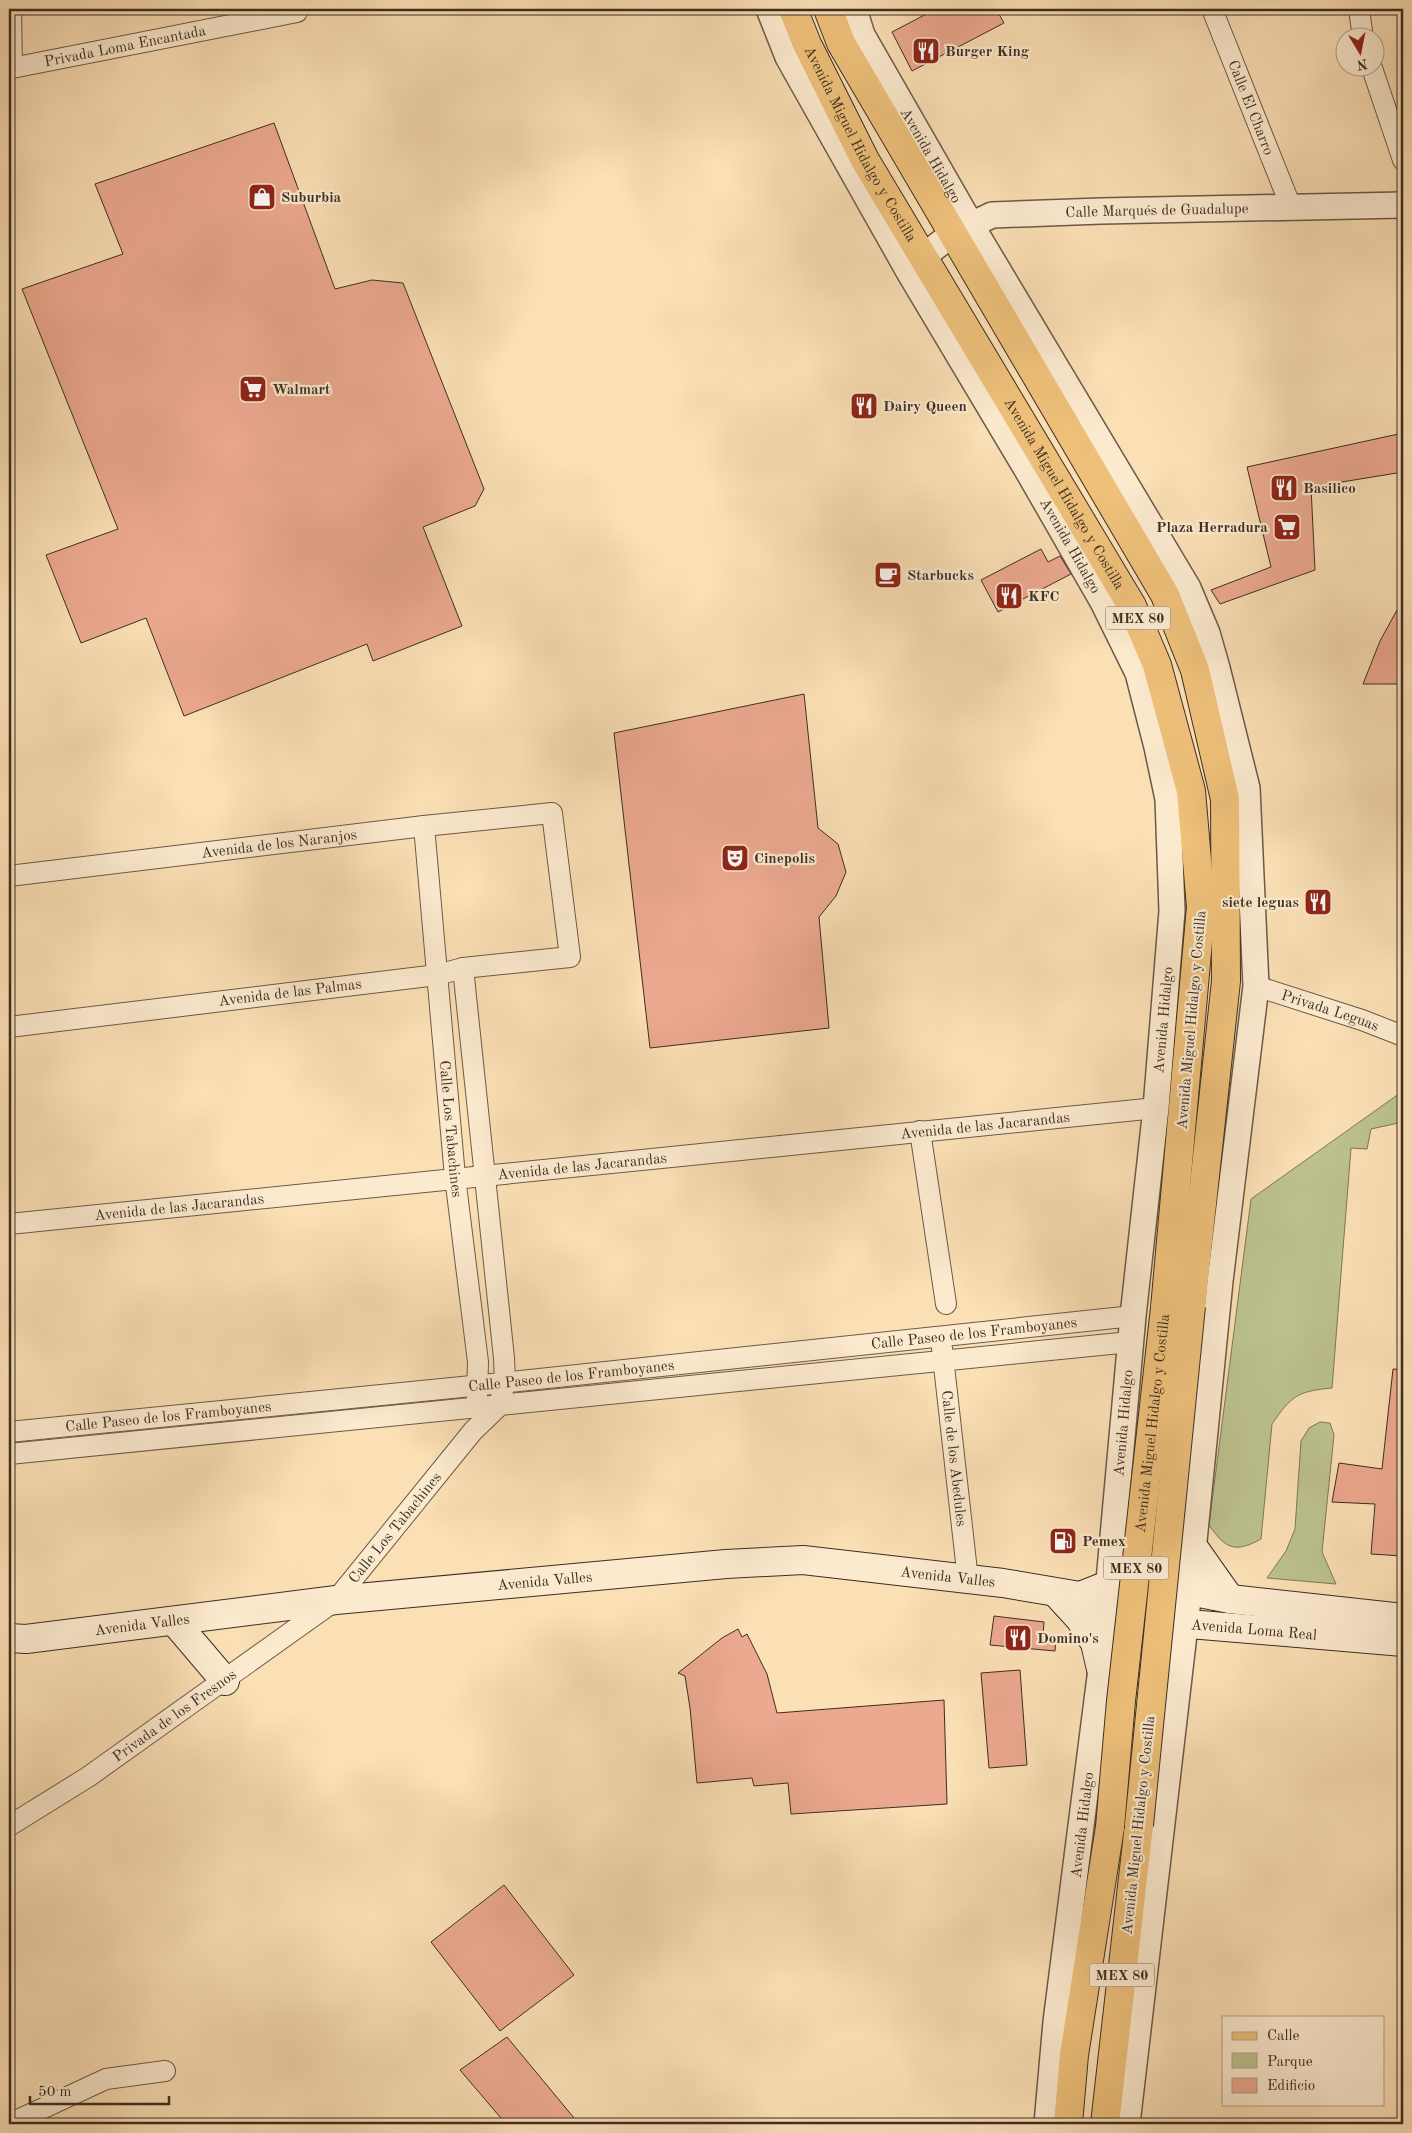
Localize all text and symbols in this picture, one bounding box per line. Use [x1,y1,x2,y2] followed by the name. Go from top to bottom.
[43,24,208,71] street label: Privada Loma Encantada
[1334,28,1384,78] north arrow
[911,36,941,66] restaurant icon: Burger King
[800,44,919,246] street label: Avenida Miguel Hidalgo y Costilla
[945,45,1030,60] place label: Burger King
[1355,56,1369,72] text: N
[1224,58,1276,158] street label: Calle El Charro
[897,106,963,206] street label: Avenida Hidalgo
[247,182,277,212] shop icon: Suburbia
[281,191,342,206] place label: Suburbia
[1065,202,1249,221] street label: Calle Marqués de Guadalupe
[238,374,268,404] supermarket icon: Walmart
[272,383,331,398] place label: Walmart
[849,391,879,421] restaurant icon: Dairy Queen
[1000,396,1127,593] street label: Avenida Miguel Hidalgo y Costilla
[883,400,967,415] place label: Dairy Queen
[1269,473,1299,503] restaurant icon: Basilico
[1303,482,1356,497] place label: Basilico
[1036,496,1102,596] street label: Avenida Hidalgo
[1272,512,1302,542] supermarket icon: Plaza Herradura
[1156,521,1268,536] place label: Plaza Herradura
[873,560,903,590] cafe icon: Starbucks
[907,569,974,584] place label: Starbucks
[994,581,1024,611] restaurant icon: KFC
[1028,590,1060,605] place label: KFC
[1106,606,1170,630] road number: MEX 80
[200,828,358,862] street label: Avenida de los Naranjos
[720,843,750,873] theatre icon: Cinepolis
[754,852,815,867] place label: Cinepolis
[1303,887,1333,917] restaurant icon: siete leguas
[1222,896,1299,911] place label: siete leguas
[1175,909,1210,1130] street label: Avenida Miguel Hidalgo y Costilla
[1152,966,1177,1074] street label: Avenida Hidalgo
[218,977,363,1010] street label: Avenida de las Palmas
[1279,989,1381,1035] street label: Privada Leguas
[436,1060,463,1198] street label: Calle Los Tabachines
[900,1111,1071,1143] street label: Avenida de las Jacarandas
[497,1151,668,1184] street label: Avenida de las Jacarandas
[94,1192,265,1224] street label: Avenida de las Jacarandas
[1134,1313,1173,1534] street label: Avenida Miguel Hidalgo y Costilla
[870,1316,1078,1353] street label: Calle Paseo de los Framboyanes
[468,1359,675,1395] street label: Calle Paseo de los Framboyanes
[1112,1369,1137,1477] street label: Avenida Hidalgo
[938,1389,968,1528] street label: Calle de los Abedules
[65,1400,272,1435] street label: Calle Paseo de los Framboyanes
[347,1470,445,1587] street label: Calle Los Tabachines
[1048,1526,1078,1556] fuel station icon: Pemex
[1082,1535,1126,1550] place label: Pemex
[1104,1556,1168,1580] road number: MEX 80
[899,1565,996,1591] street label: Avenida Valles
[496,1570,593,1594] street label: Avenida Valles
[94,1612,191,1639] street label: Avenida Valles
[1190,1618,1318,1644] street label: Avenida Loma Real
[1003,1623,1033,1653] restaurant icon: Domino's
[1037,1632,1099,1647] place label: Domino's
[111,1668,240,1766] street label: Privada de los Fresnos
[1121,1714,1159,1935] street label: Avenida Miguel Hidalgo y Costilla
[1070,1771,1097,1879] street label: Avenida Hidalgo
[1090,1964,1154,1986] road number: MEX 80
[1222,2016,1384,2106] legend
[1267,2029,1300,2044] text: Calle
[1267,2055,1313,2070] text: Parque
[30,2073,169,2105] scale bar
[1267,2079,1315,2094] text: Edificio
[38,2085,72,2100] text: 50 m

